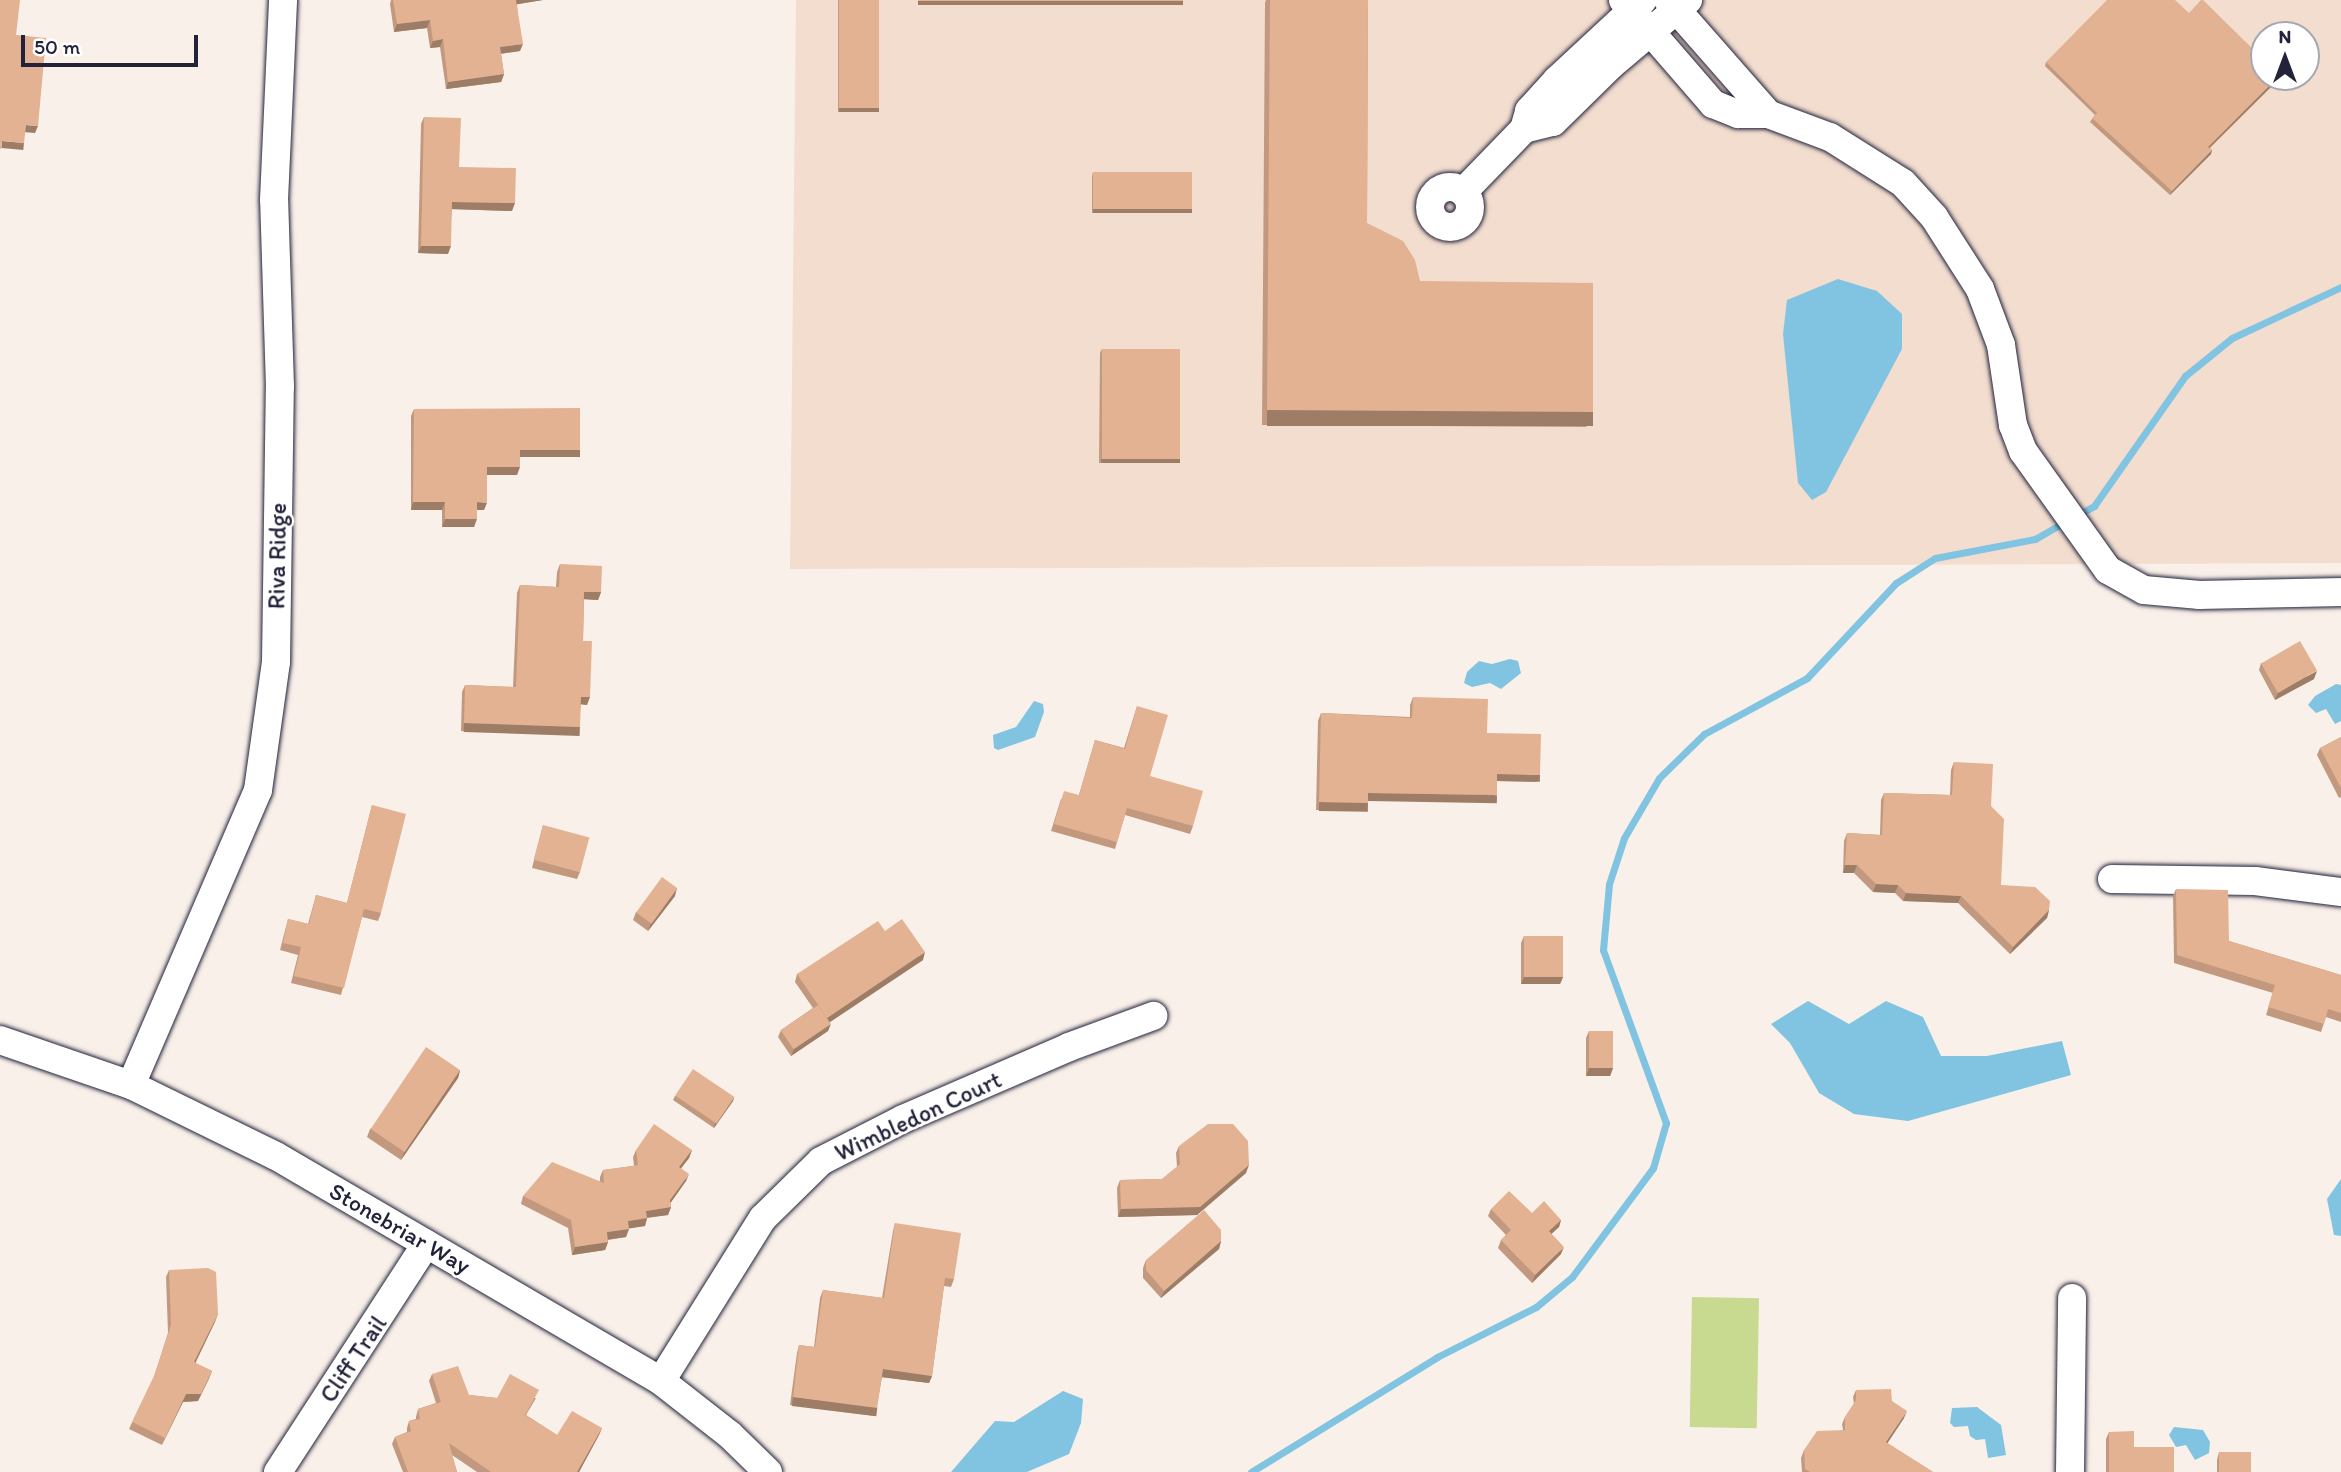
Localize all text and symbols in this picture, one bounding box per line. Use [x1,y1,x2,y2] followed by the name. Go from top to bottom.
[24,21,201,65] scale bar
[2250,21,2320,91] north arrow
[2279,25,2291,48] text: N
[34,34,80,59] text: 50 m
[262,503,292,609] street label: Riva Ridge
[830,1065,1006,1167] street label: Wimbledon Court
[325,1176,475,1280] street label: Stonebriar Way
[314,1310,392,1408] street label: Cliff Trail

